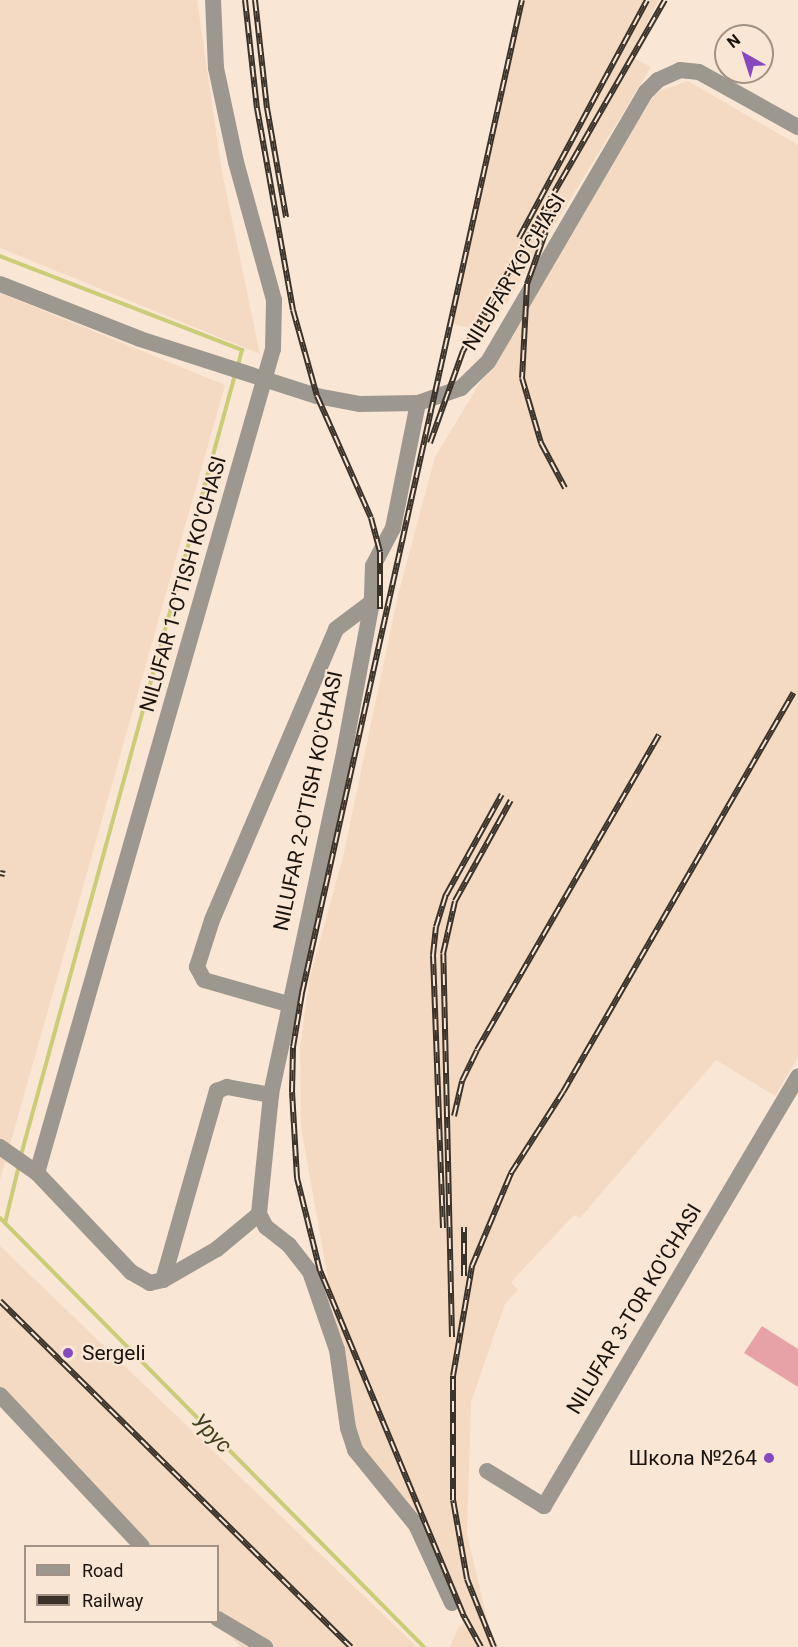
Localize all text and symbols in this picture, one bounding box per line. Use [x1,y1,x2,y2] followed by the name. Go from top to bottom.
[714,24,774,84] north arrow
[723,30,744,52] text: N
[457,189,571,355] street label: NILUFAR KO'CHASI
[134,453,232,715] street label: NILUFAR 1-O'TISH KO'CHASI
[268,669,348,933] street label: NILUFAR 2-O'TISH KO'CHASI
[561,1199,707,1419] street label: NILUFAR 3-TOR KO'CHASI
[82,1340,146,1366] place label: Sergeli
[59,1344,77,1362] marker: Sergeli
[187,1408,237,1458] water label: Урус
[629,1445,757,1471] place label: Школа №264
[762,1451,776,1465] marker: Школа №264
[24,1545,219,1623] legend
[82,1560,123,1581] text: Road
[82,1590,143,1611] text: Railway

